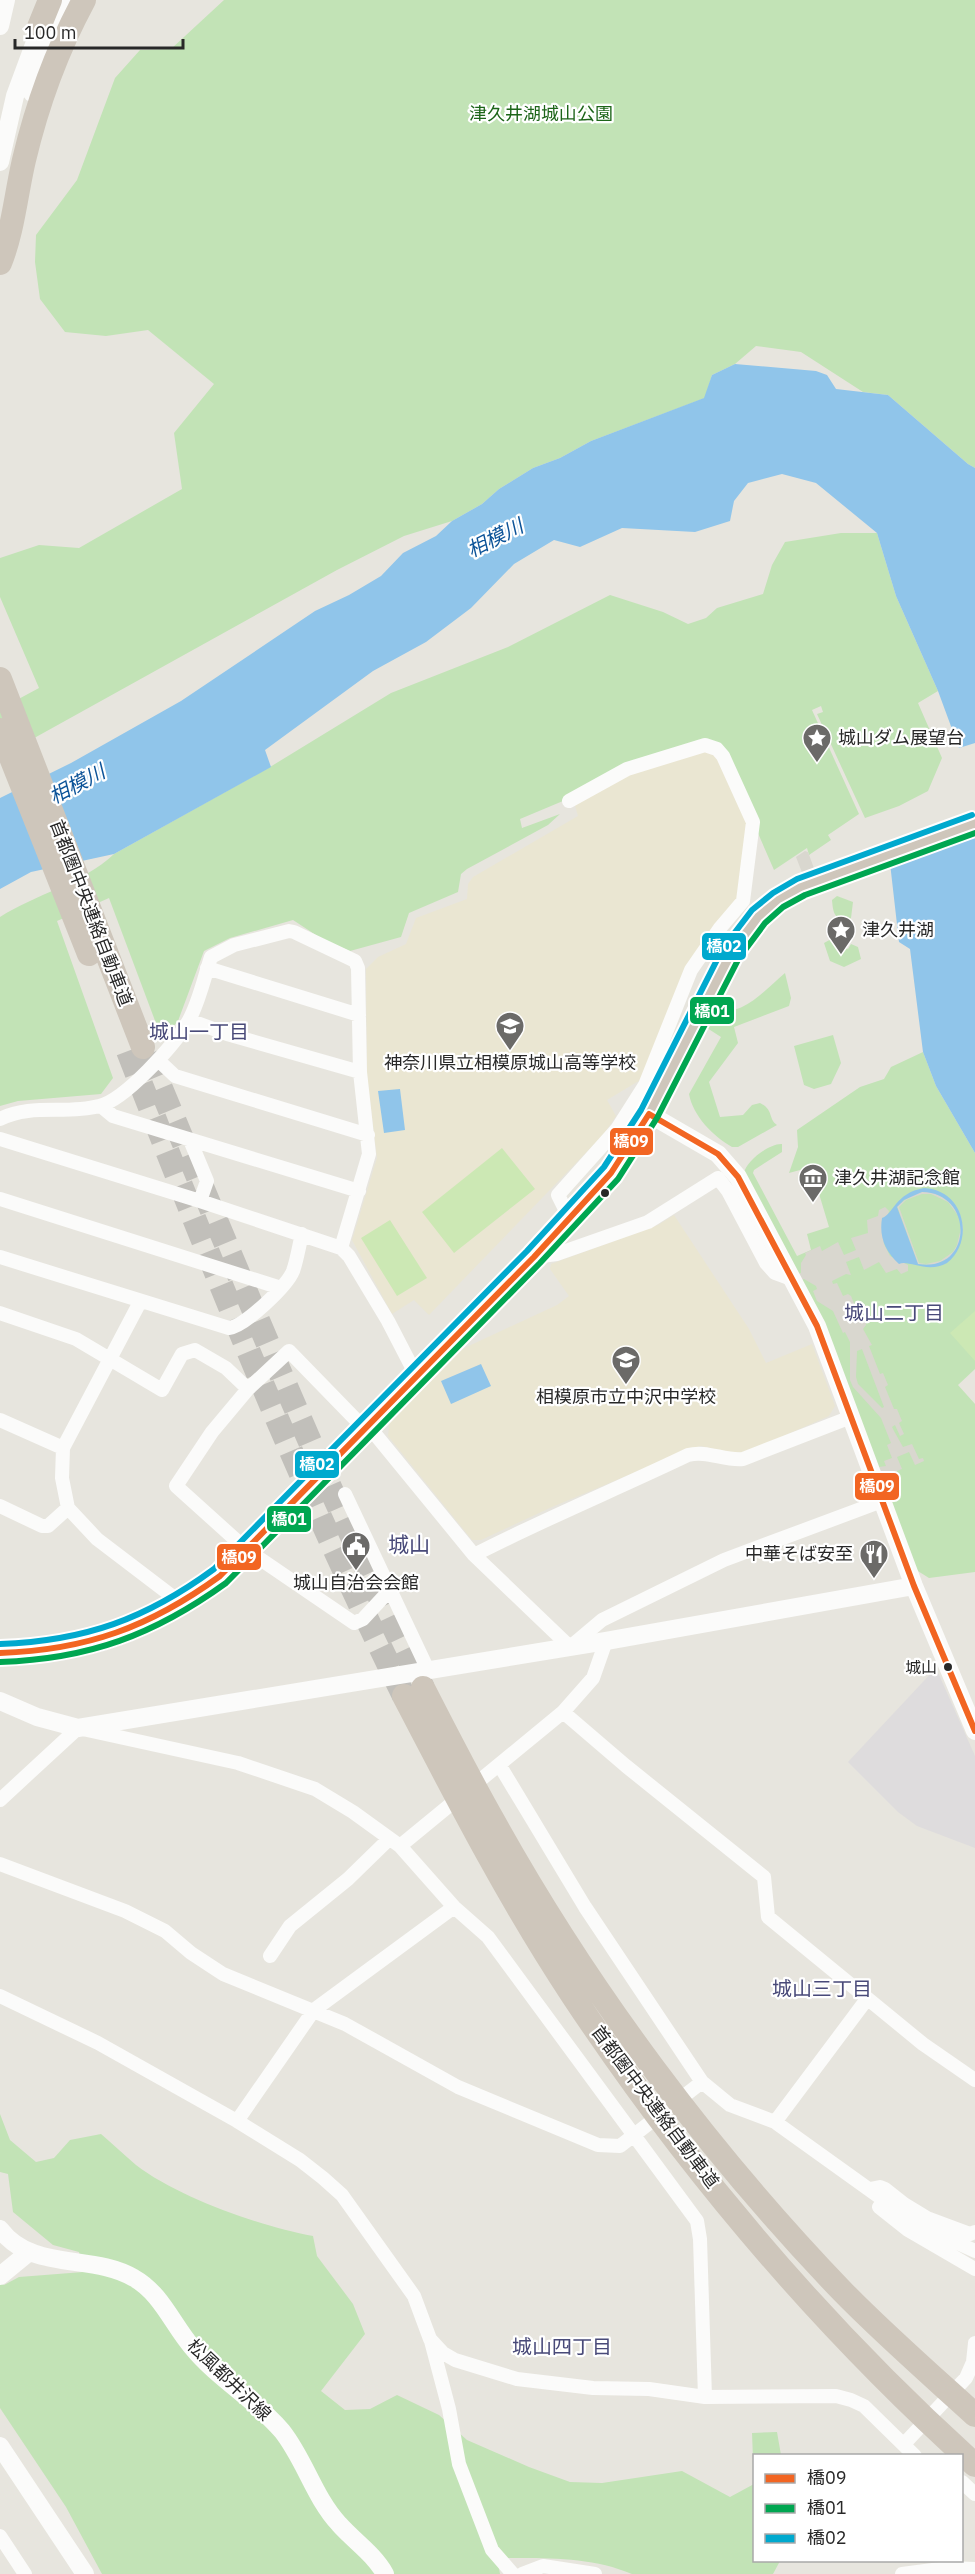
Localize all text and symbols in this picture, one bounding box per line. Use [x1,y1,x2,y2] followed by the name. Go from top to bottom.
[15,12,183,50] scale bar
[24,21,76,44] text: 100 m
[469,102,613,125] park label: 津久井湖城山公園
[462,511,529,563] water label: 相模川
[801,722,833,764] place icon: 城山ダム展望台
[838,726,964,749] place label: 城山ダム展望台
[44,757,111,810] water label: 相模川
[45,816,138,1009] street label: 首都圏中央連絡自動車道
[825,914,857,956] place icon: 津久井湖
[862,918,934,941] place label: 津久井湖
[701,932,747,961] line badge: 橋02
[706,936,742,956] text: 橋02
[689,996,735,1025] line badge: 橋01
[694,1001,730,1021] text: 橋01
[494,1010,526,1052] school or university icon: 神奈川県立相模原城山高等学校
[149,1018,249,1045] district label: 城山一丁目
[384,1051,636,1074] place label: 神奈川県立相模原城山高等学校
[609,1127,654,1156] line badge: 橋09
[613,1131,649,1151] text: 橋09
[797,1162,829,1204] museum icon: 津久井湖記念館
[834,1166,960,1189] place label: 津久井湖記念館
[599,1187,611,1199] unlabelled marker
[844,1299,944,1326] district label: 城山二丁目
[610,1344,642,1386] school or university icon: 相模原市立中沢中学校
[536,1385,716,1408] place label: 相模原市立中沢中学校
[294,1450,340,1479] line badge: 橋02
[299,1454,335,1474] text: 橋02
[854,1472,900,1501] line badge: 橋09
[859,1476,895,1496] text: 橋09
[266,1505,312,1533] line badge: 橋01
[271,1509,307,1529] text: 橋01
[340,1530,372,1572] public building icon: 城山自治会会館
[388,1530,430,1558] district label: 城山
[858,1538,890,1580] restaurant icon: 中華そば安至
[745,1542,853,1565] place label: 中華そば安至
[216,1543,262,1571] line badge: 橋09
[221,1547,257,1567] text: 橋09
[293,1571,419,1594] place label: 城山自治会会館
[905,1657,937,1677] place label: 城山
[942,1661,954,1673] marker: 城山
[772,1975,872,2002] district label: 城山三丁目
[587,2021,724,2193] street label: 首都圏中央連絡自動車道
[512,2333,612,2360] district label: 城山四丁目
[183,2334,276,2425] street label: 松風都井沢線
[753,2454,963,2562] legend
[807,2466,847,2489] text: 橋09
[807,2496,847,2519] text: 橋01
[807,2526,847,2549] text: 橋02

